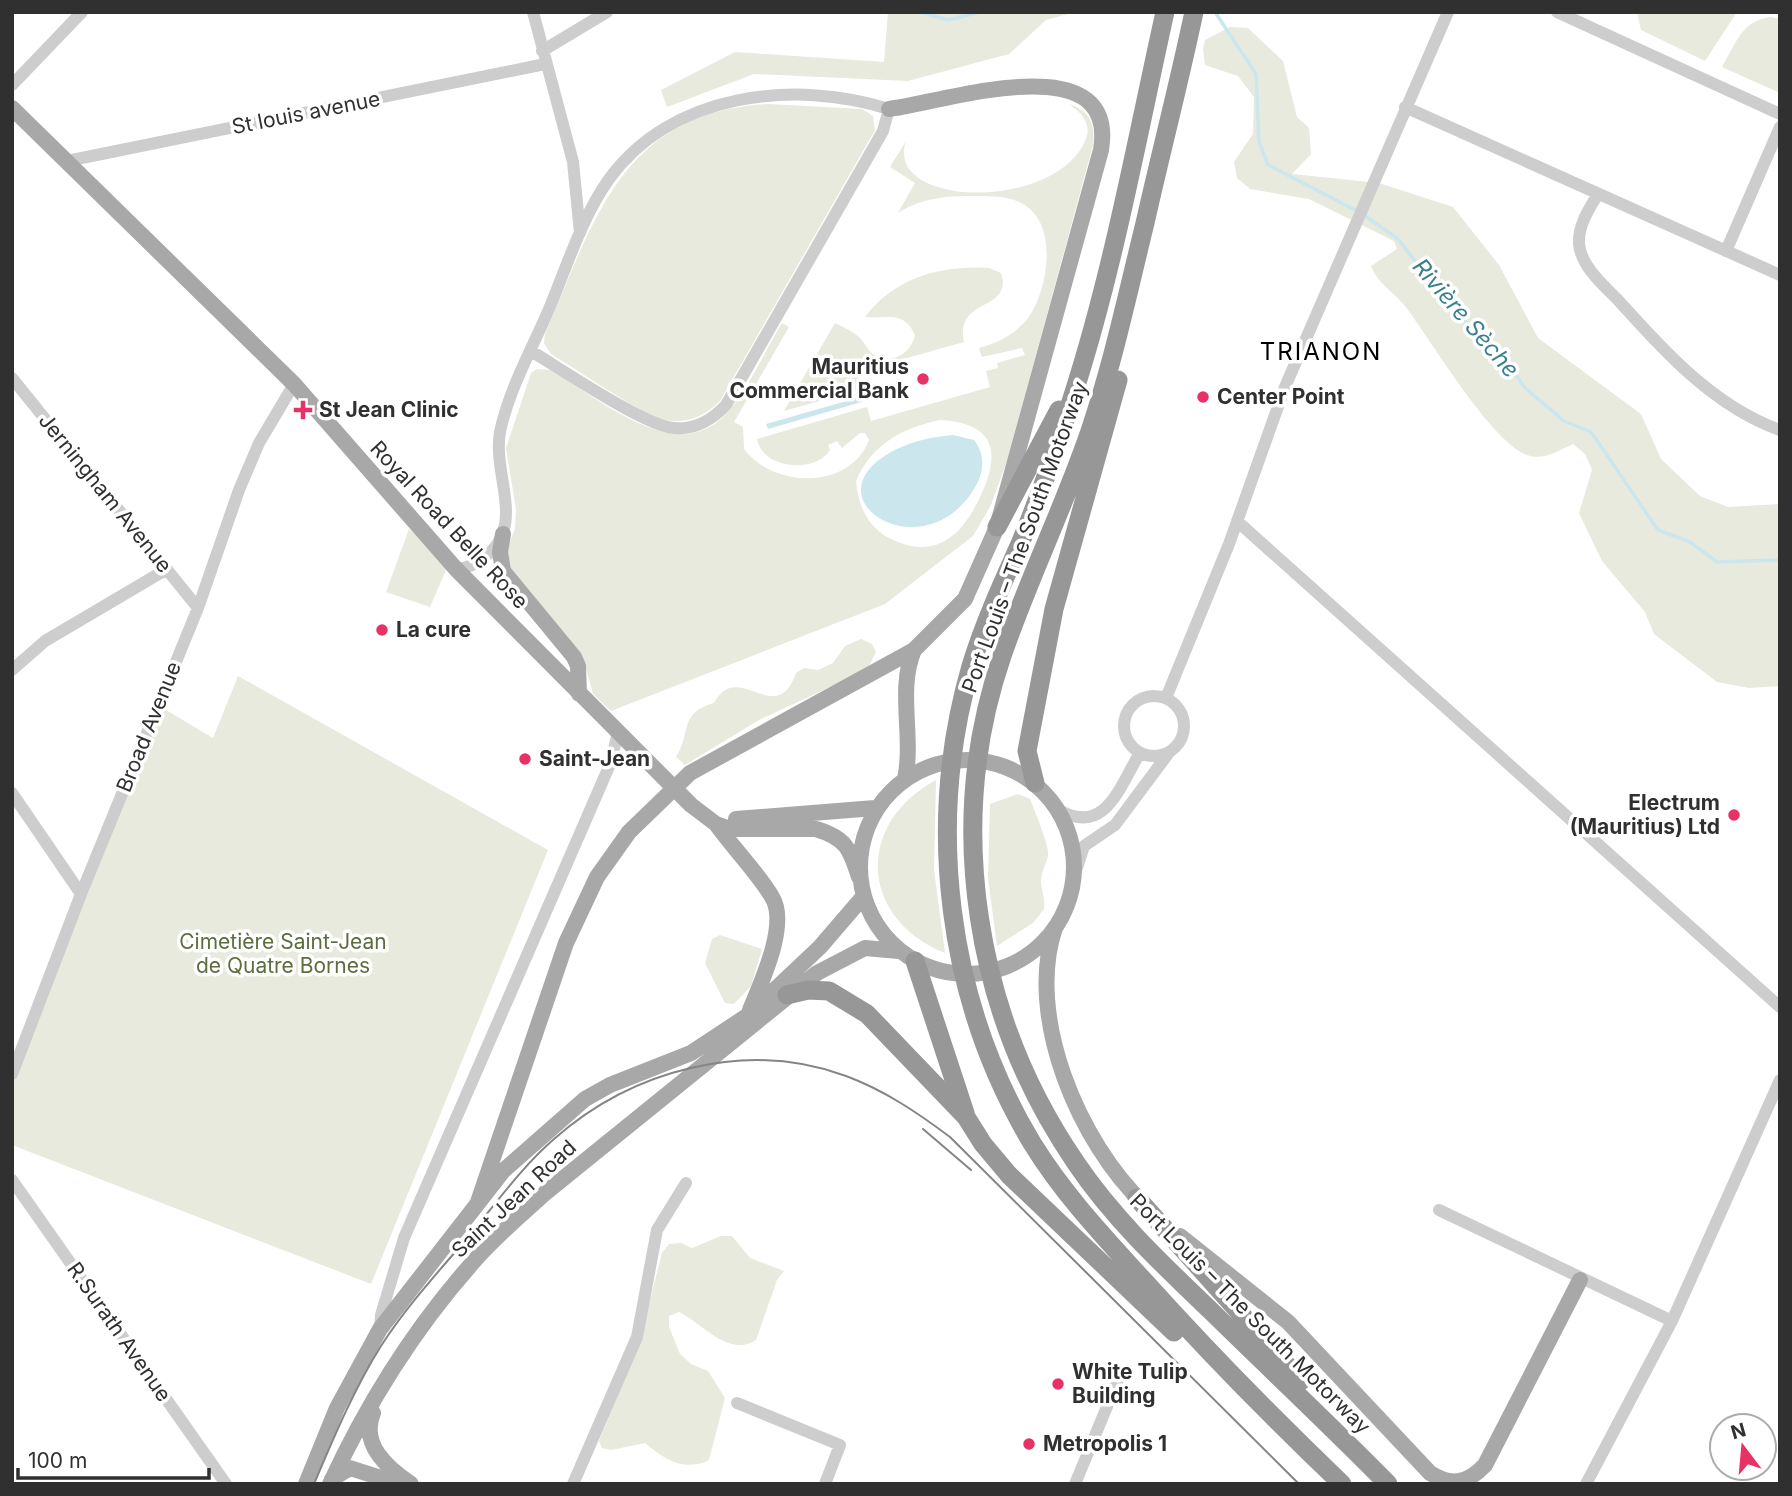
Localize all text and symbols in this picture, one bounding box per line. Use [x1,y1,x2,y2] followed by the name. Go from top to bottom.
[230,86,382,139] street label: St louis avenue
[1407,253,1525,383] water label: Rivière Sèche
[1260,337,1382,366] district label: TRIANON
[729,354,910,403] place label: Mauritius Commercial Bank
[915,371,931,387] marker: Mauritius Commercial Bank
[956,378,1093,696] street label: Port Louis – The South Motorway
[1217,384,1345,409] place label: Center Point
[1195,389,1211,405] marker: Center Point
[319,397,459,422] place label: St Jean Clinic
[293,400,313,420] marker: St Jean Clinic
[34,408,177,577] street label: Jerningham Avenue
[365,436,533,614] street label: Royal Road Belle Rose
[396,617,471,642] place label: La cure
[374,622,390,638] marker: La cure
[111,658,186,796] street label: Broad Avenue
[539,746,650,771] place label: Saint-Jean
[517,751,533,767] marker: Saint-Jean
[1570,790,1720,839] place label: Electrum (Mauritius) Ltd
[1726,807,1742,823] marker: Electrum (Mauritius) Ltd
[179,929,387,978] park label: Cimetière Saint-Jean de Quatre Bornes
[446,1135,581,1263] street label: Saint Jean Road
[1125,1188,1376,1439] street label: Port Louis – The South Motorway
[62,1257,177,1406] street label: R.Surath Avenue
[1072,1359,1188,1408] place label: White Tulip Building
[1050,1376,1066,1392] marker: White Tulip Building
[1708,1412,1778,1482] north arrow
[1728,1418,1749,1444] text: N
[1043,1431,1167,1456] place label: Metropolis 1
[18,1436,208,1480] scale bar
[1021,1436,1037,1452] marker: Metropolis 1
[28,1448,87,1473] text: 100 m

